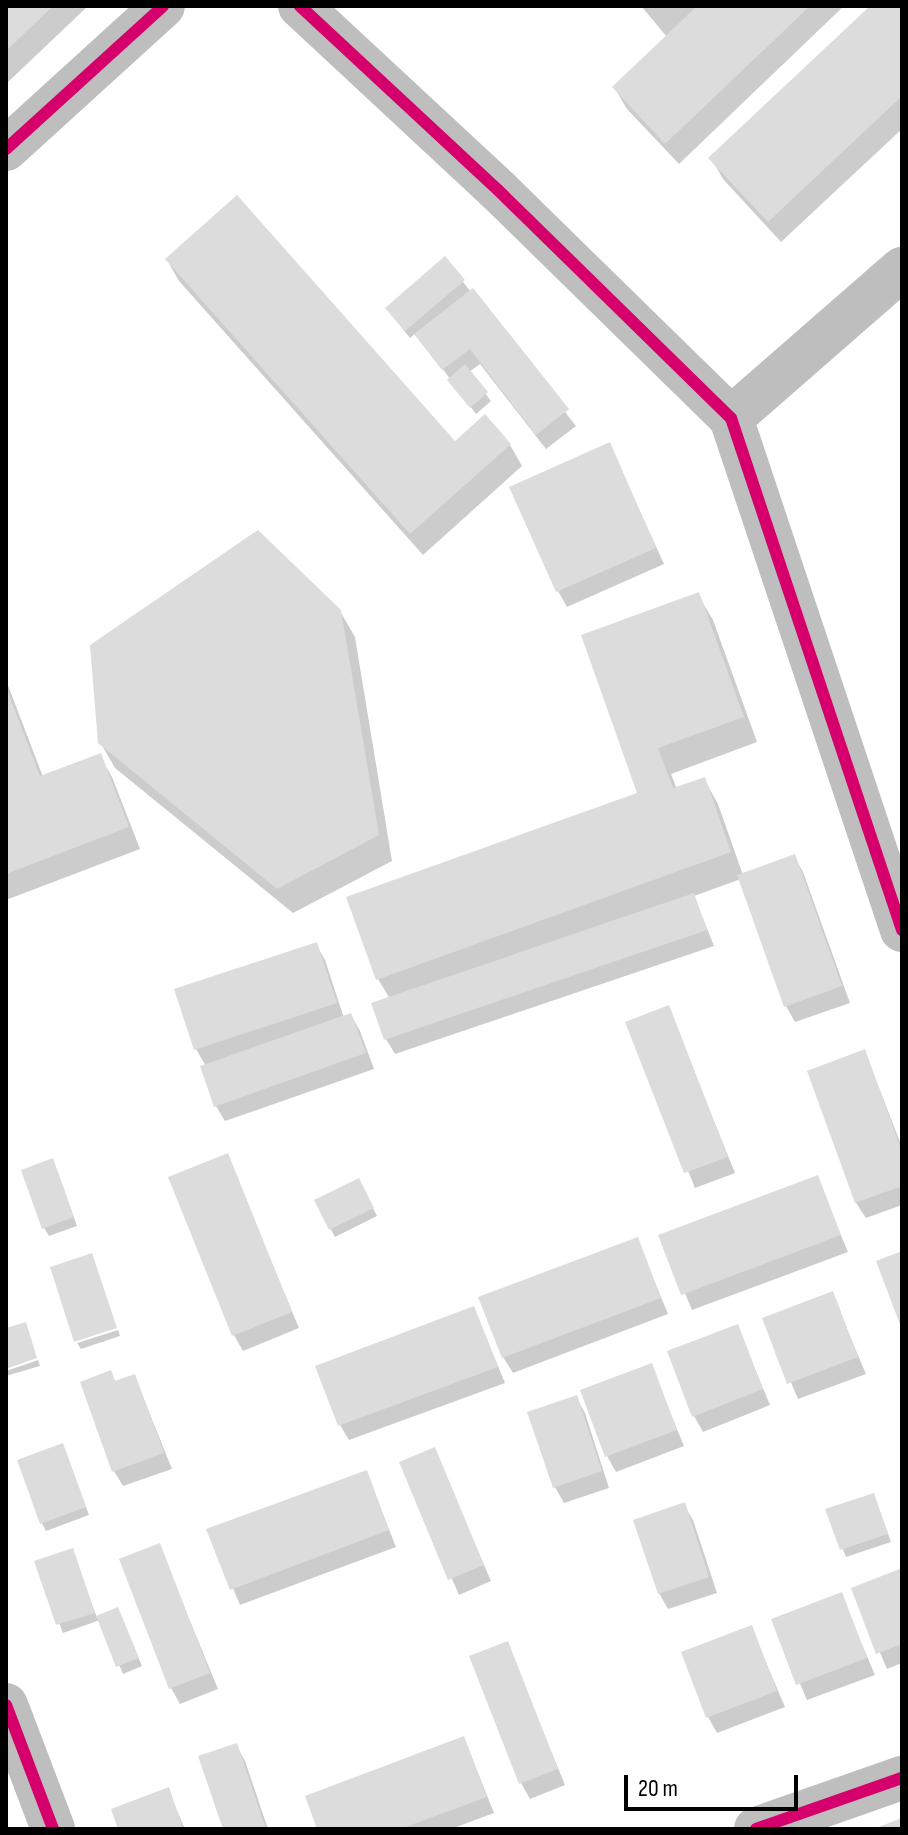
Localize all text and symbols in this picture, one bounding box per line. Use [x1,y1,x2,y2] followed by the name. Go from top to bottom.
[628,1759,802,1809] scale bar
[638,1774,678,1803] text: 20 m

